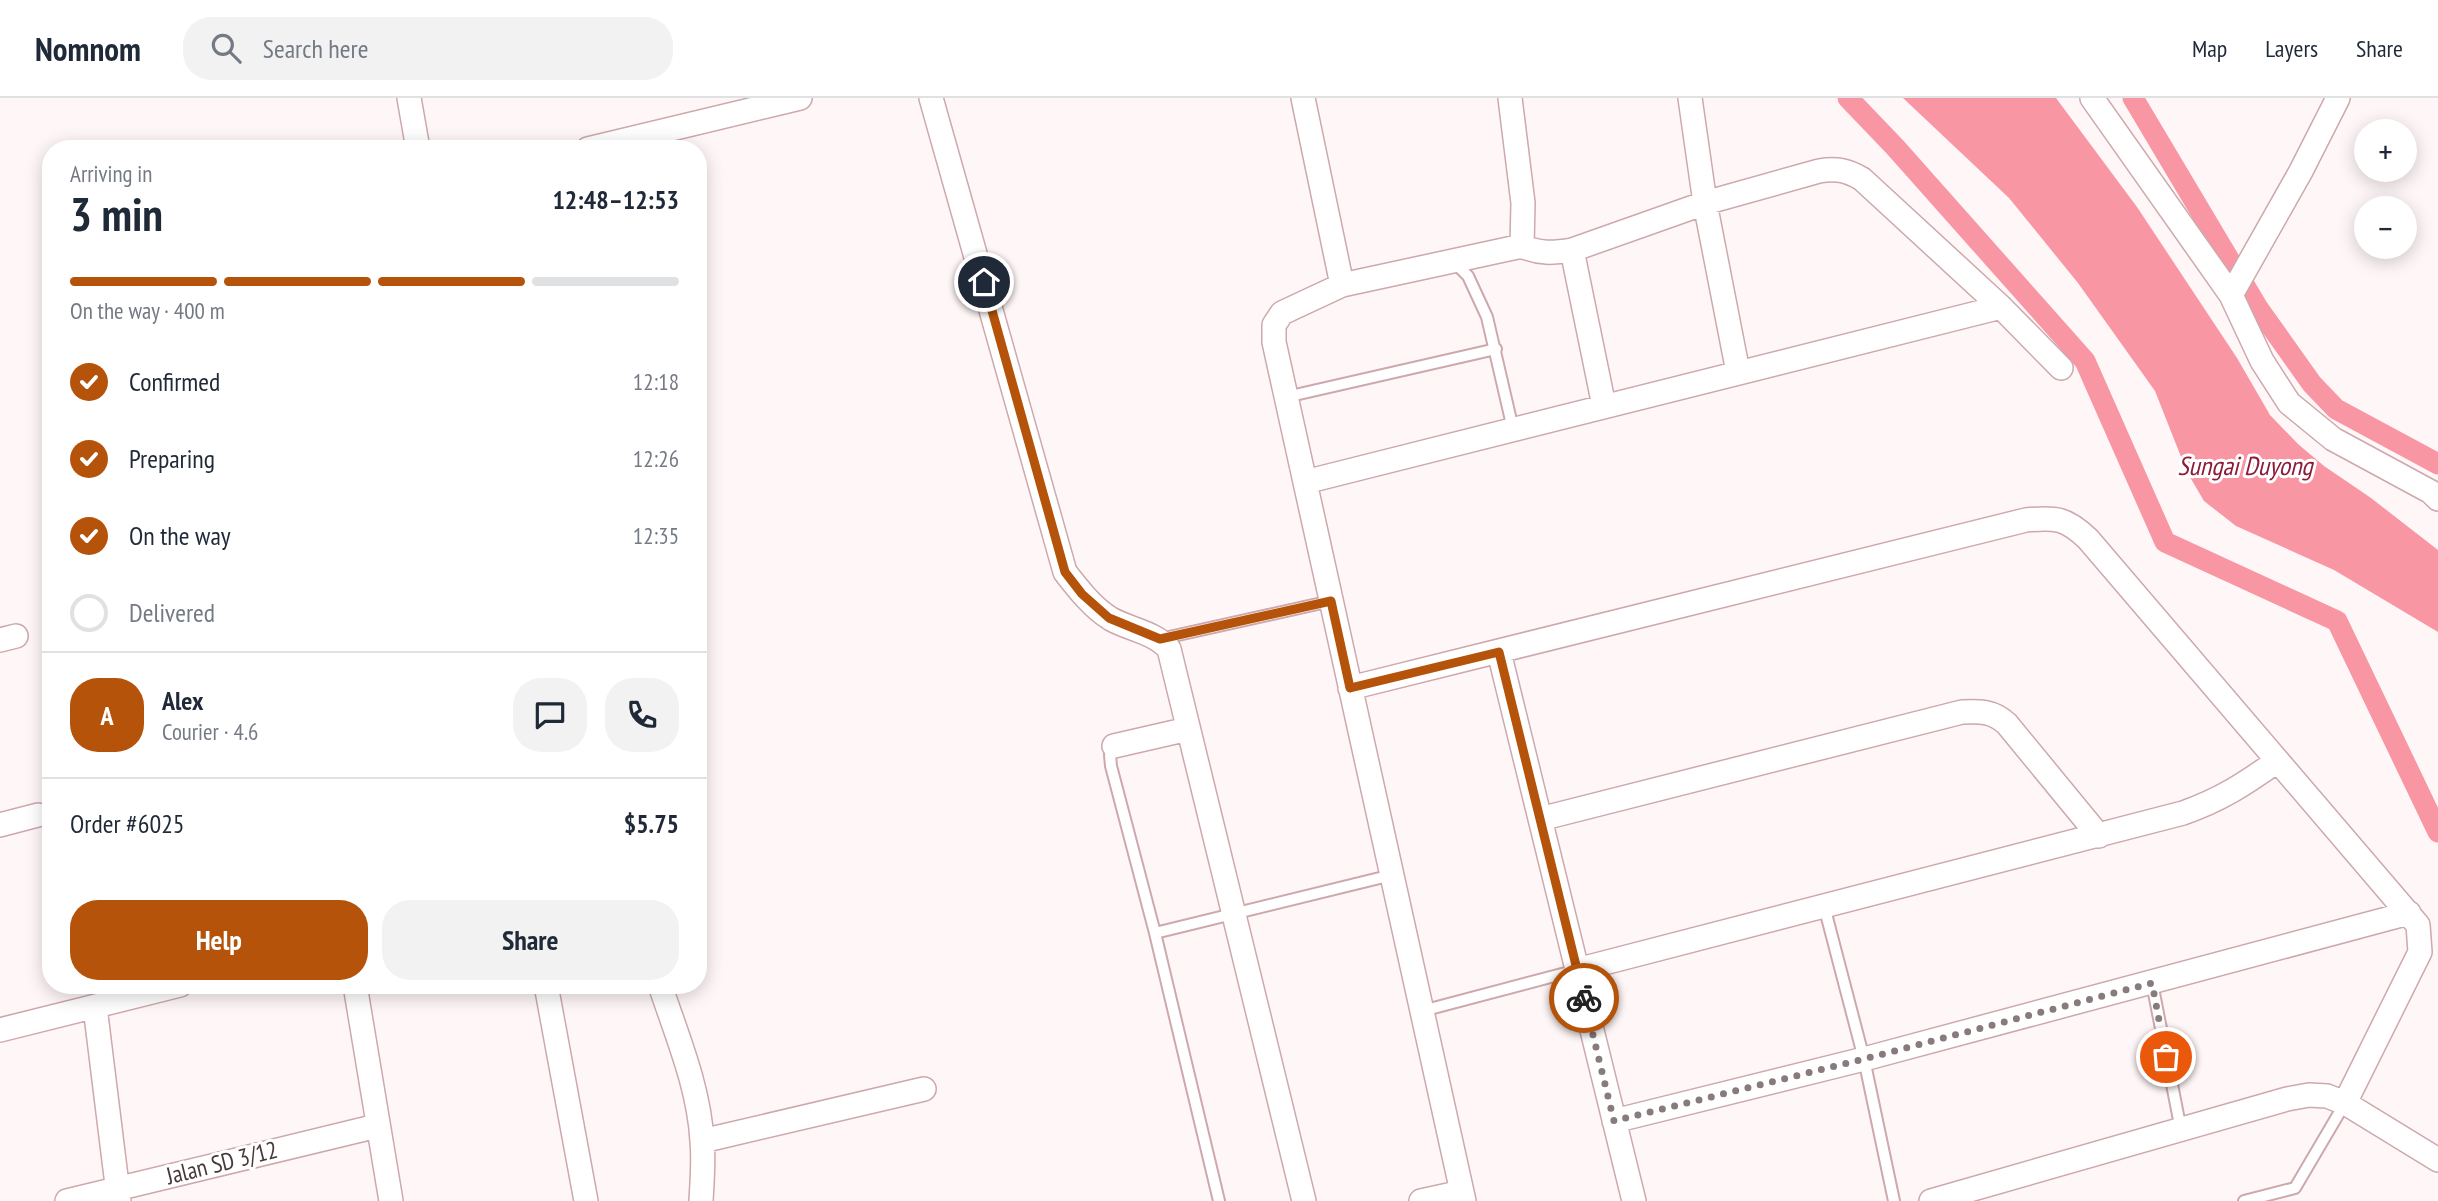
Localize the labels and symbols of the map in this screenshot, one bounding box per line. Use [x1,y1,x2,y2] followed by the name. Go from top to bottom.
[954,252,1014,312] pin
[2177,449,2314,482] water label: Sungai Duyong
[1549,963,1619,1033] courier
[2136,1027,2196,1087] pin
[162,1134,281,1192] street label: Jalan SD 3/12

